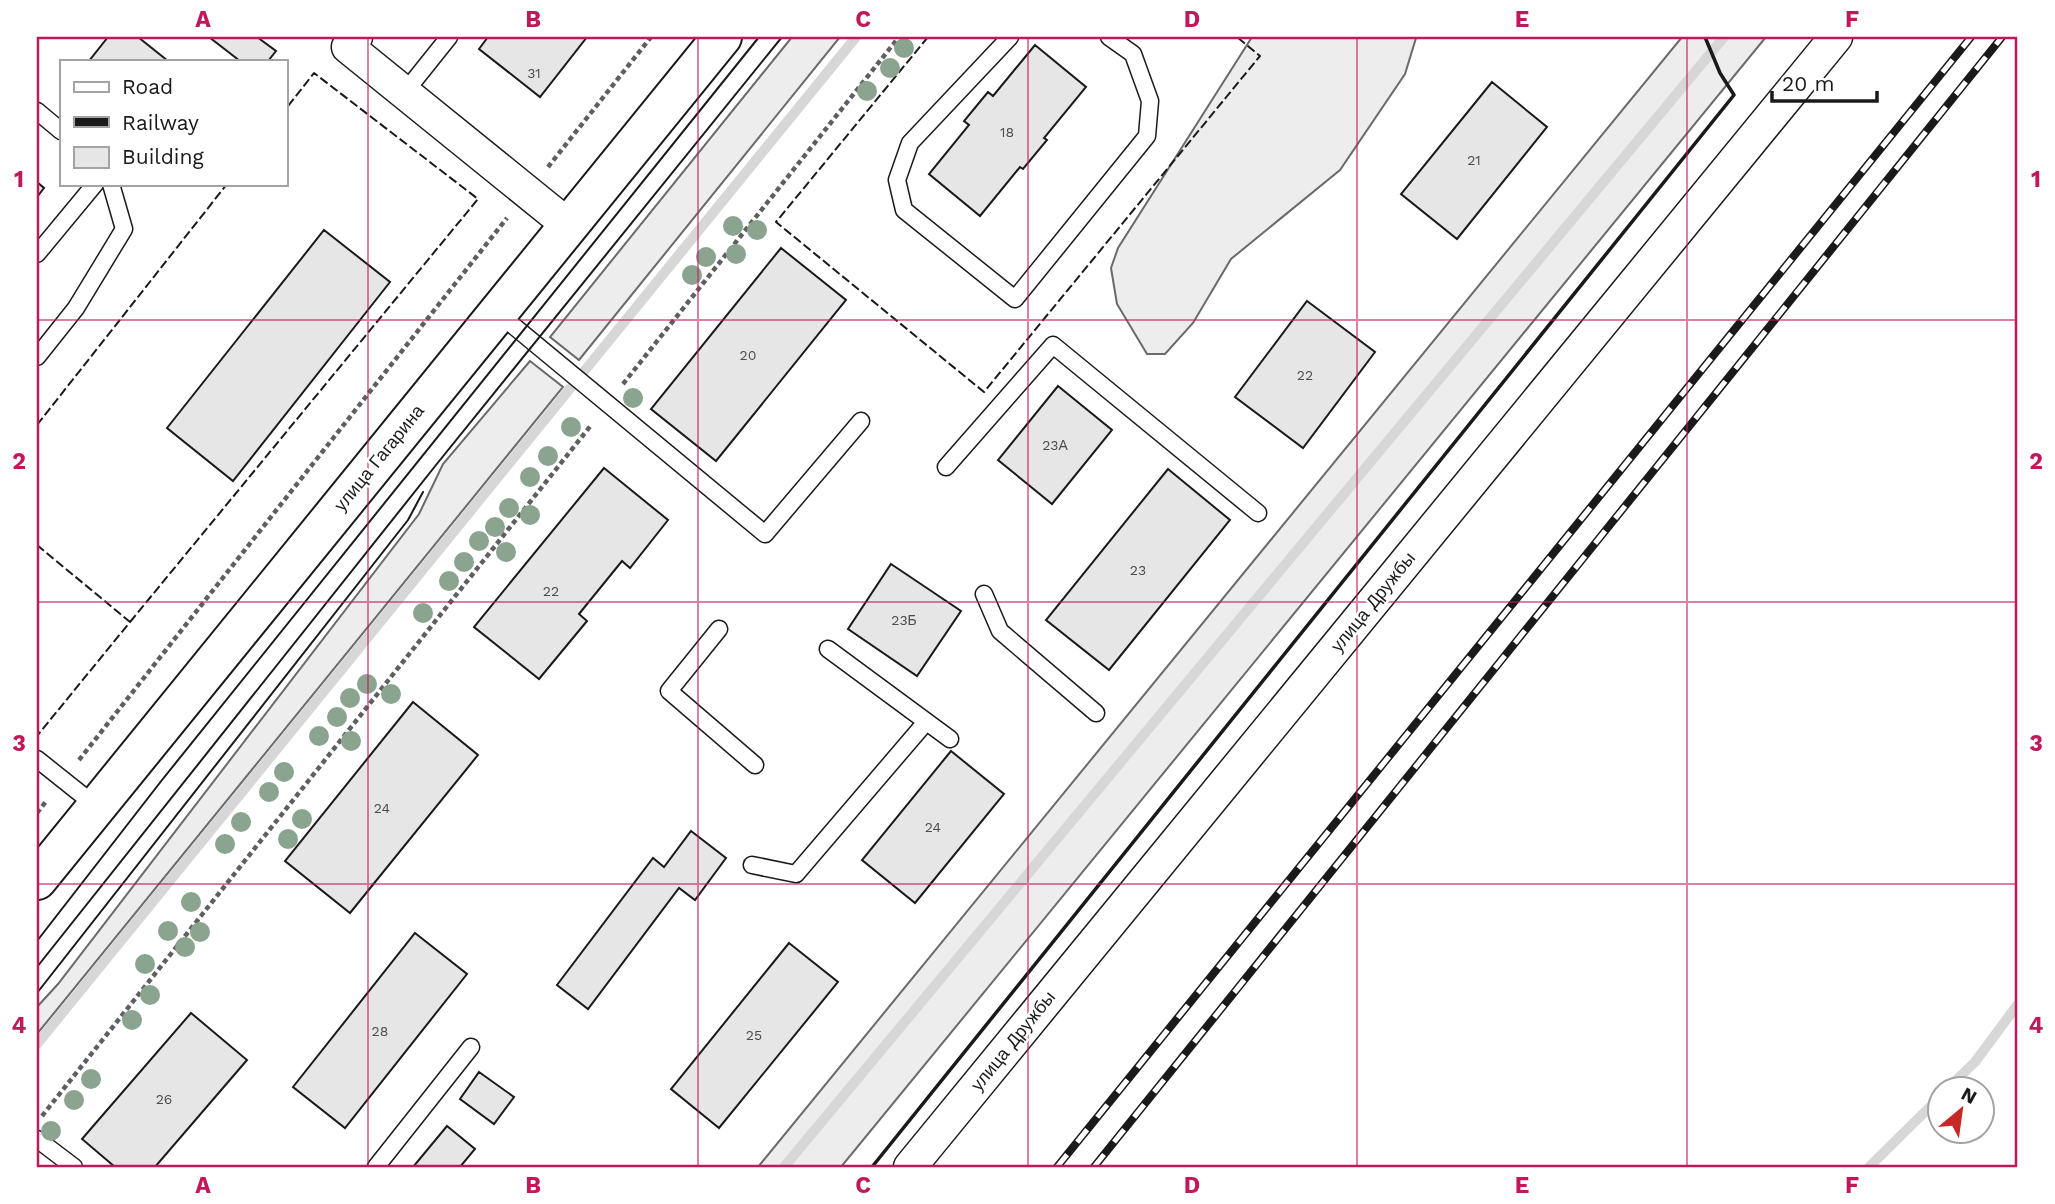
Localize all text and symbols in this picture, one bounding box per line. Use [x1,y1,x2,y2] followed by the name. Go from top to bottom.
[195,6,211,33] text: A
[525,6,541,33] text: B
[855,6,871,33] text: C
[1184,6,1200,33] text: D
[1515,6,1529,33] text: E
[1845,6,1859,33] text: F
[60,60,287,186] legend
[1772,60,1876,104] scale bar
[527,65,541,81] house number: 31
[1782,71,1834,96] text: 20 m
[122,74,173,99] text: Road
[122,110,199,135] text: Railway
[1000,124,1014,140] house number: 18
[122,144,204,169] text: Building
[1467,152,1481,168] house number: 21
[14,166,24,193] text: 1
[2031,166,2041,193] text: 1
[740,347,756,363] house number: 20
[1297,367,1313,383] house number: 22
[329,400,428,515] street label: улица Гагарина
[1042,437,1068,453] house number: 23А
[12,448,26,475] text: 2
[2029,448,2043,475] text: 2
[1326,548,1419,656] street label: улица Дружбы
[1130,562,1146,578] house number: 23
[543,583,559,599] house number: 22
[891,612,917,628] house number: 23Б
[12,730,26,757] text: 3
[2029,730,2043,757] text: 3
[374,800,390,816] house number: 24
[925,819,941,835] house number: 24
[966,987,1059,1095] street label: улица Дружбы
[12,1012,27,1039] text: 4
[2029,1012,2044,1039] text: 4
[372,1023,388,1039] house number: 28
[746,1027,762,1043] house number: 25
[1926,1074,1996,1144] north arrow
[1957,1082,1981,1109] text: N
[156,1091,172,1107] house number: 26
[195,1172,211,1199] text: A
[525,1172,541,1199] text: B
[855,1172,871,1199] text: C
[1184,1172,1200,1199] text: D
[1515,1172,1529,1199] text: E
[1845,1172,1859,1199] text: F

